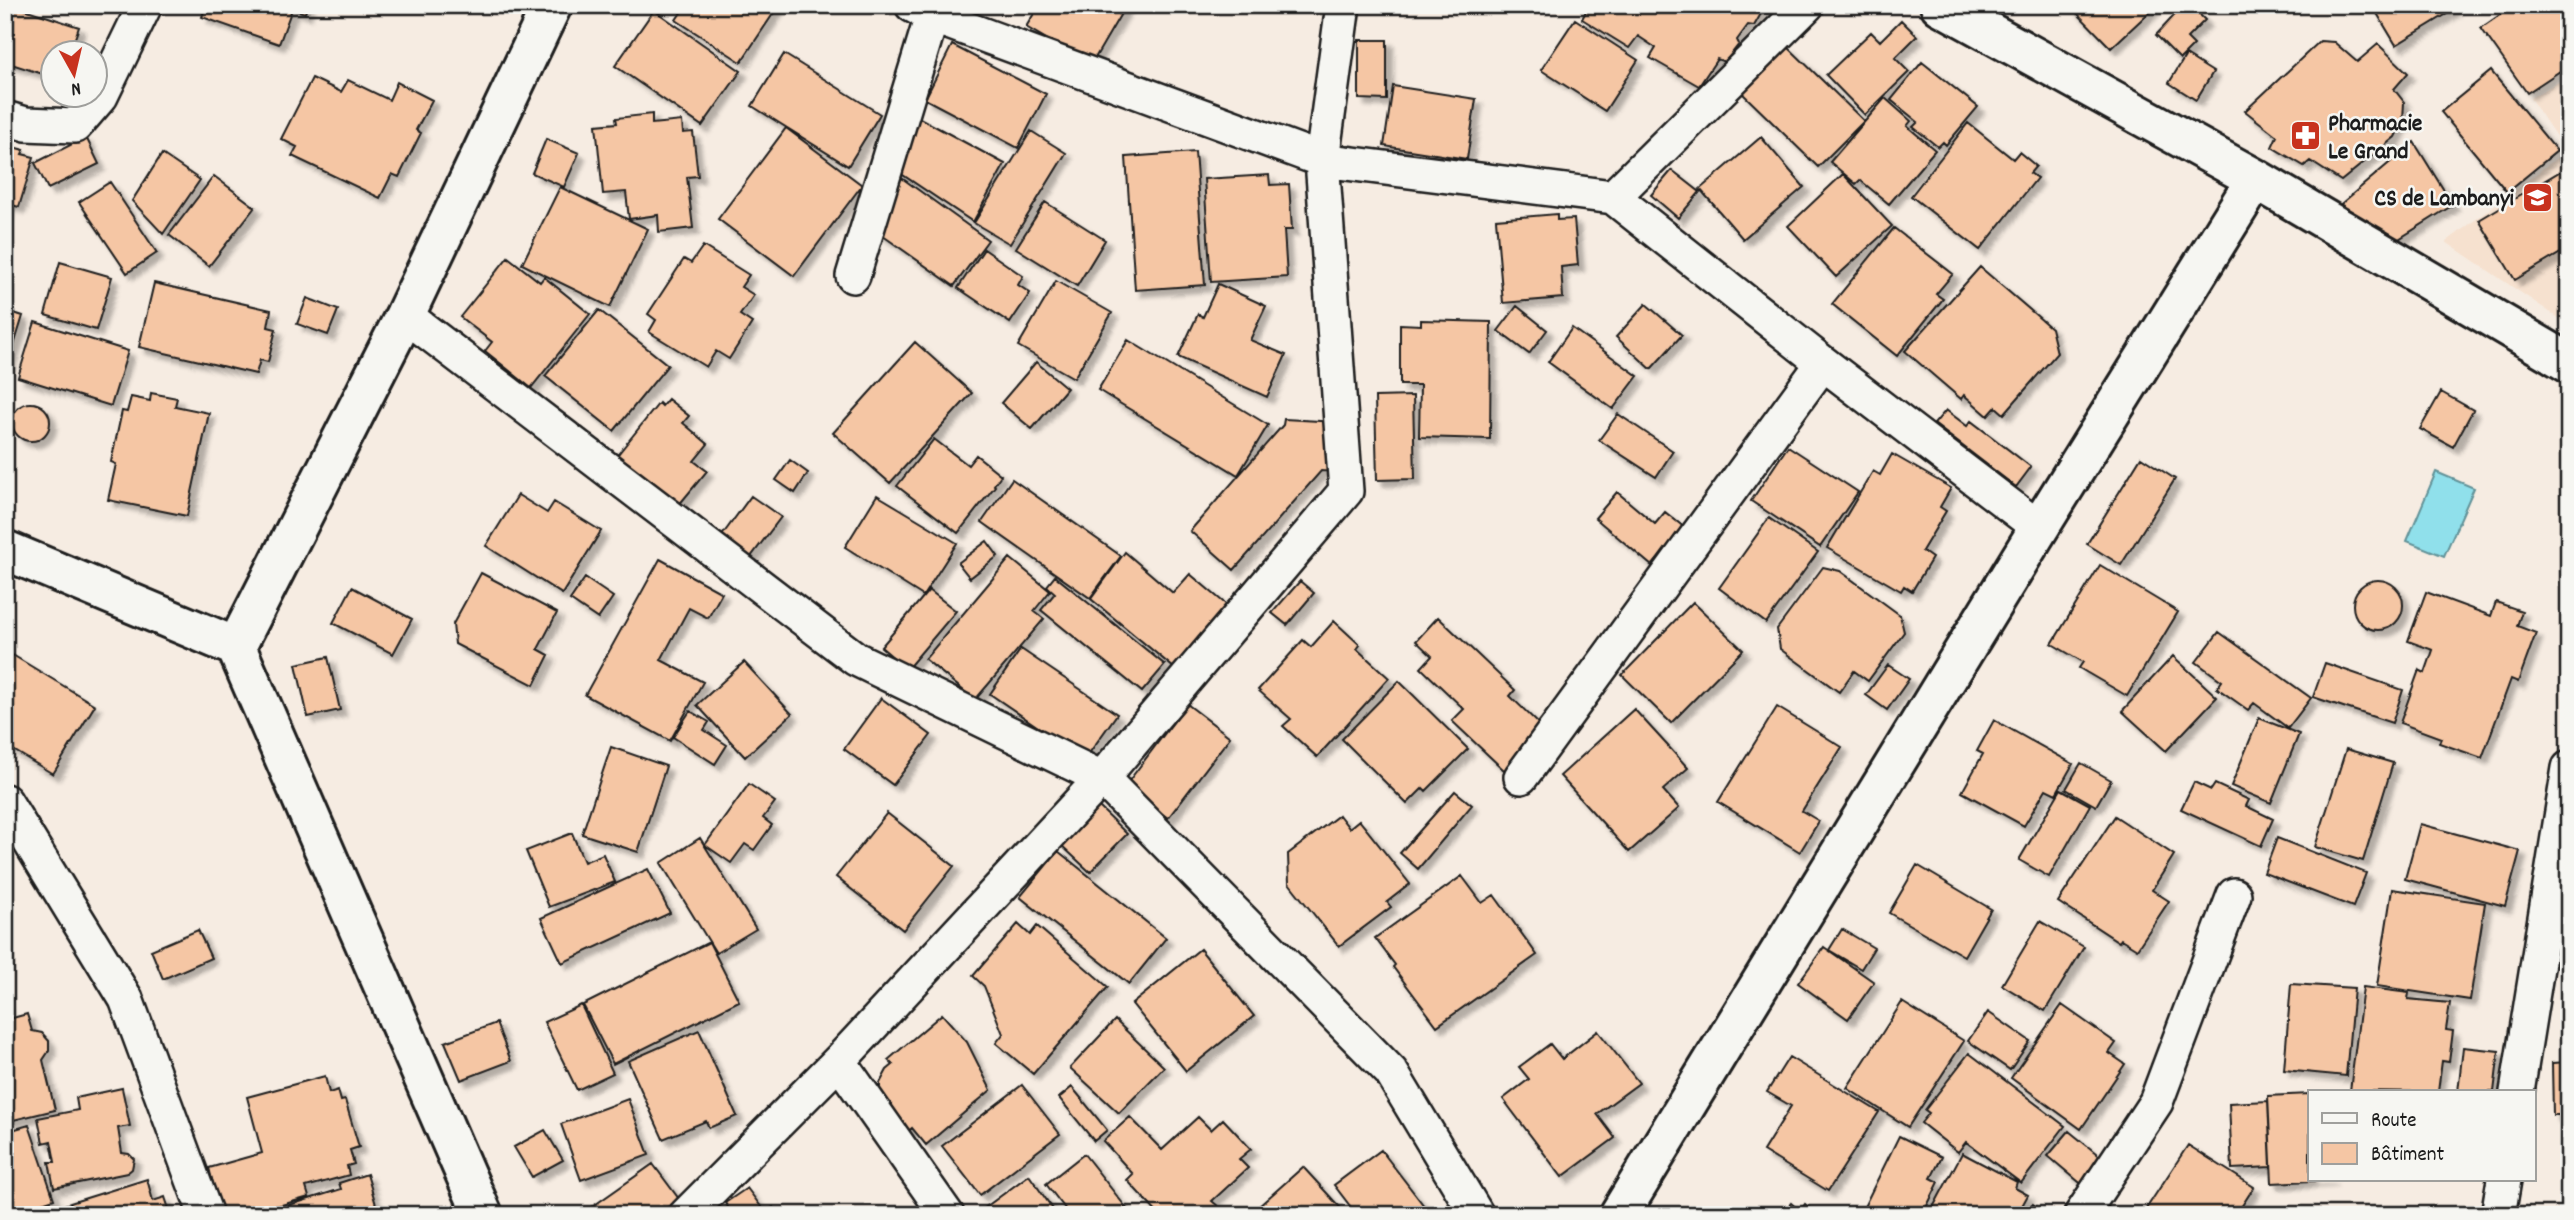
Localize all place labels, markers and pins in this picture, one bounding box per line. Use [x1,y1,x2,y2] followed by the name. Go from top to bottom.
[2328,108,2423,170] place label: Pharmacie Le Grand
[2288,119,2322,153] pharmacy icon: Pharmacie Le Grand
[2520,180,2554,214] school or university icon: CS de Lambanyi
[2374,183,2515,217] place label: CS de Lambanyi

